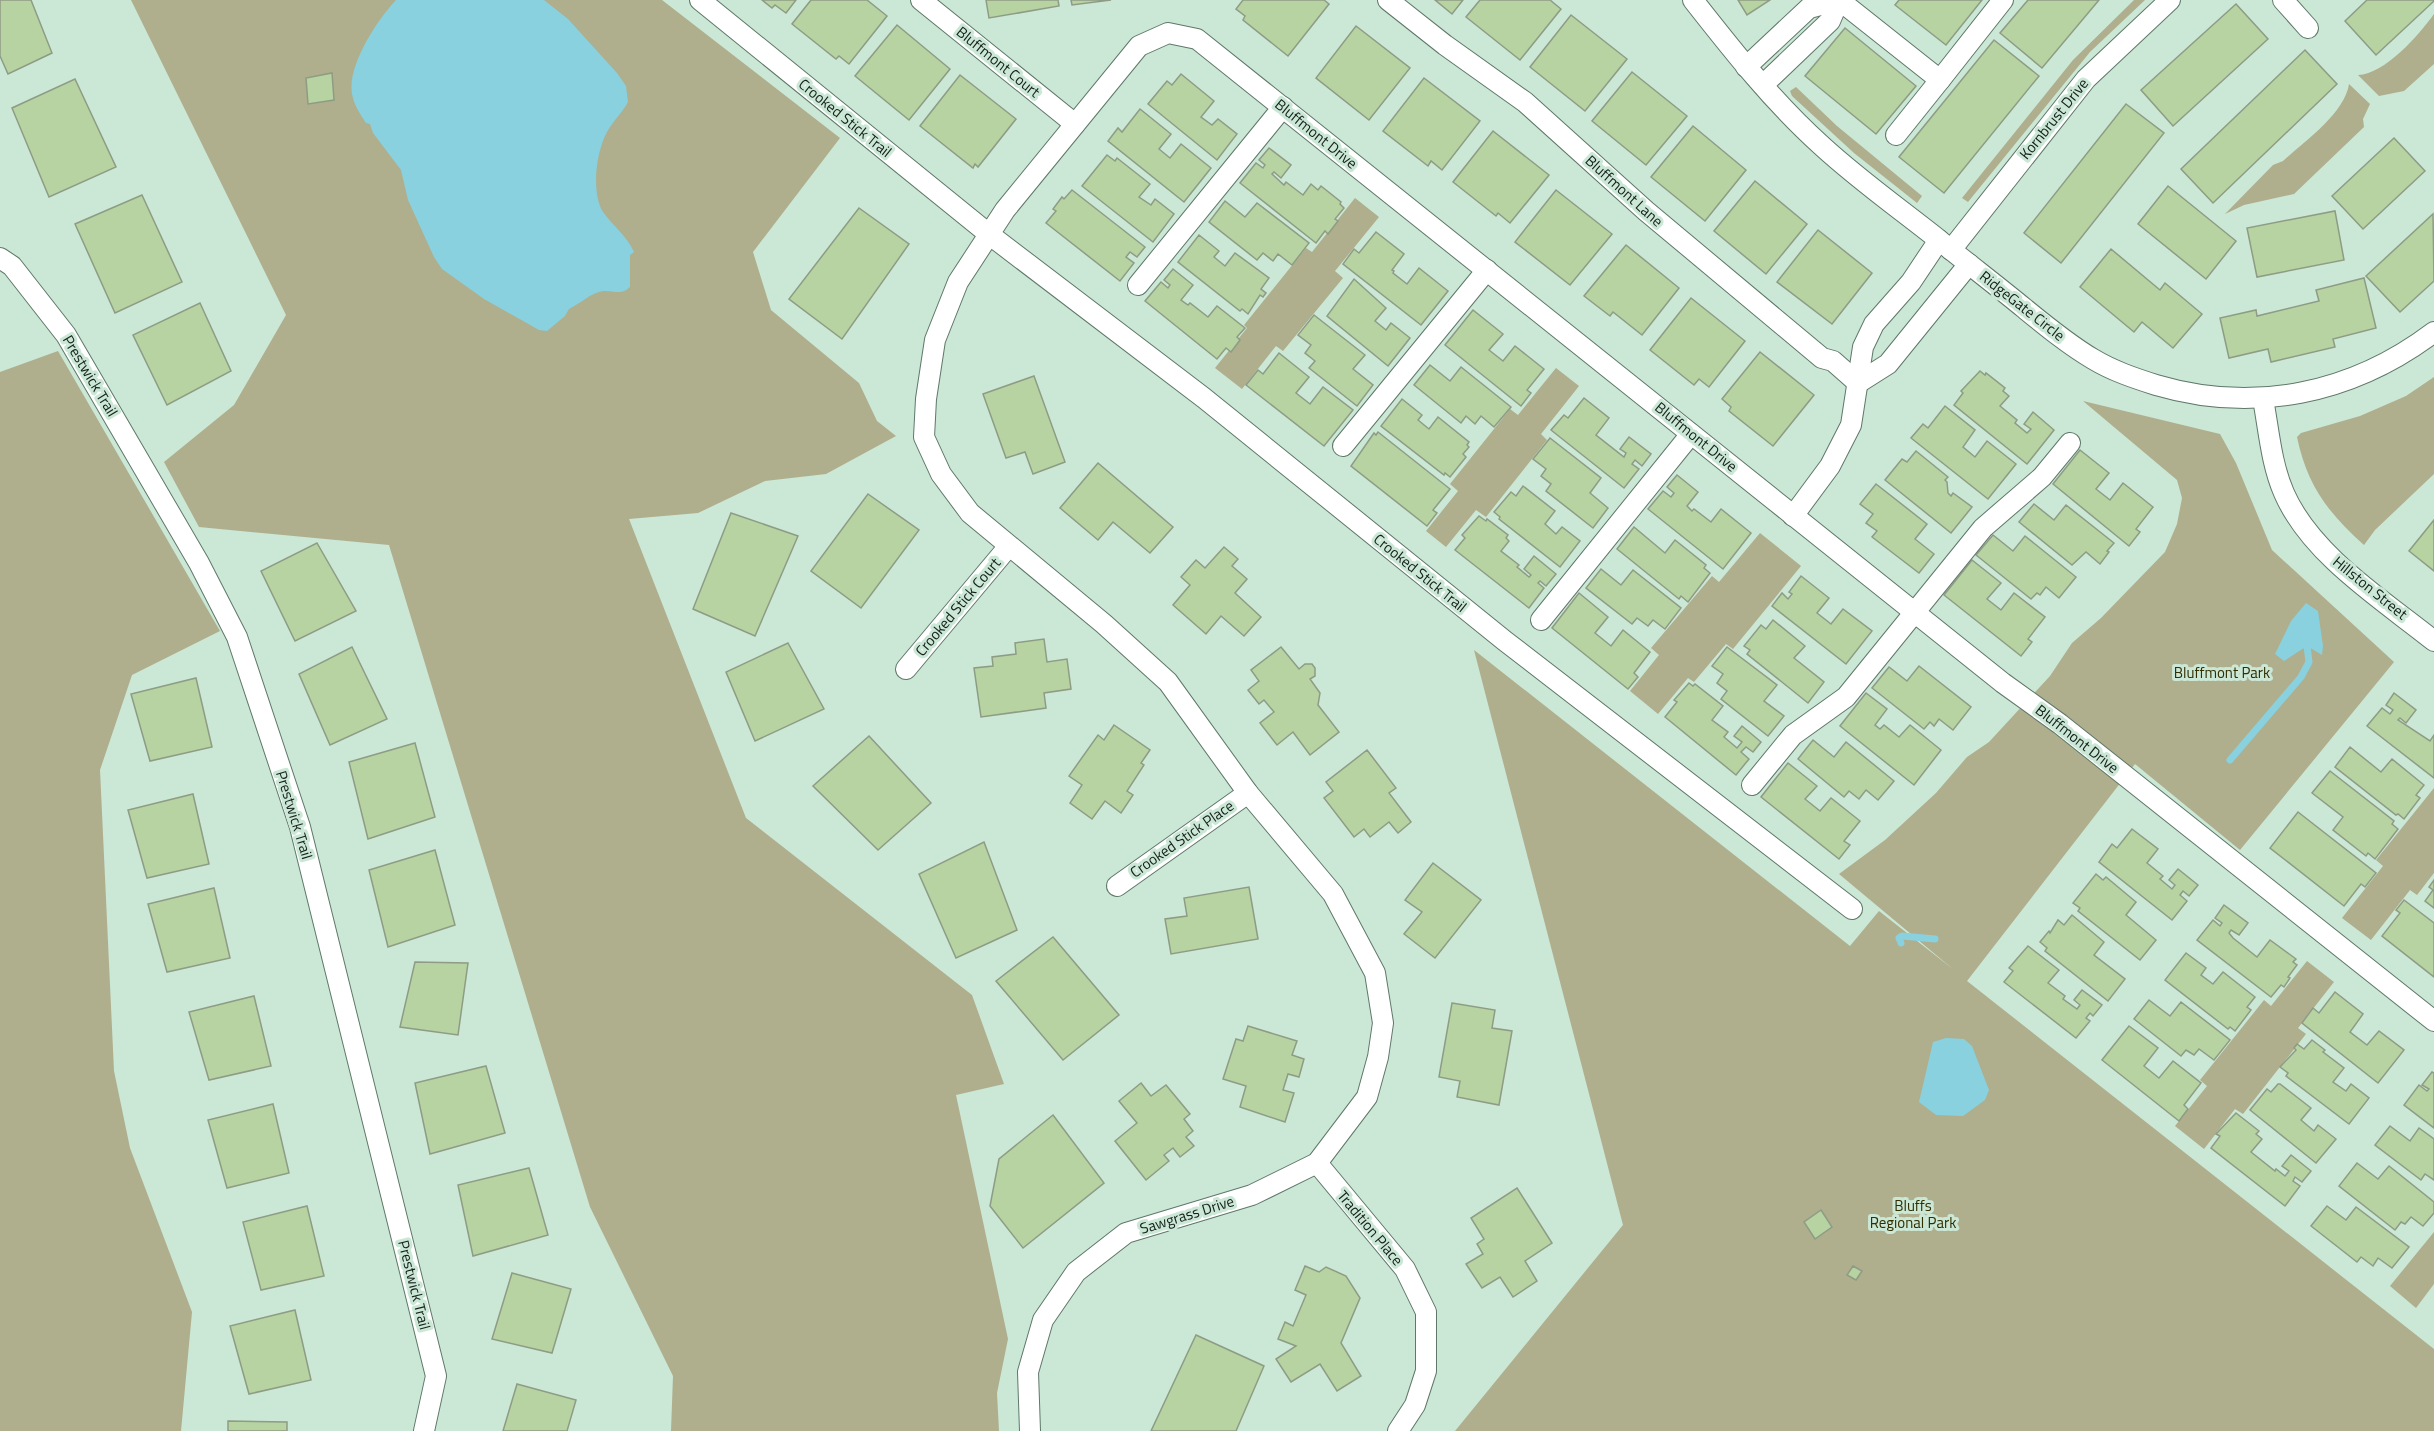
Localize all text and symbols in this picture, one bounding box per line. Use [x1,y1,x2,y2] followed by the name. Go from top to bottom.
[951,21,1046,103] street label: Bluffmont Court
[794,73,897,163] street label: Crooked Stick Trail
[2014,73,2094,164] street label: Kornbrust Drive
[1270,93,1363,174] street label: Bluffmont Drive
[1580,149,1668,232] street label: Bluffmont Lane
[1975,265,2070,346] street label: RidgeGate Circle
[57,331,124,421] street label: Prestwick Trail
[1650,396,1743,477] street label: Bluffmont Drive
[1369,528,1472,618] street label: Crooked Stick Trail
[2328,550,2413,625] street label: Hillston Street
[909,552,1006,661] street label: Crooked Stick Court
[2174,661,2270,684] park label: Bluffmont Park
[2031,699,2124,779] street label: Bluffmont Drive
[270,768,319,862] street label: Prestwick Trail
[1125,794,1238,883] street label: Crooked Stick Place
[1332,1185,1409,1270] street label: Tradition Place
[1137,1189,1237,1240] street label: Sawgrass Drive
[1870,1194,1956,1234] park label: Bluffs Regional Park
[392,1238,437,1332] street label: Prestwick Trail

